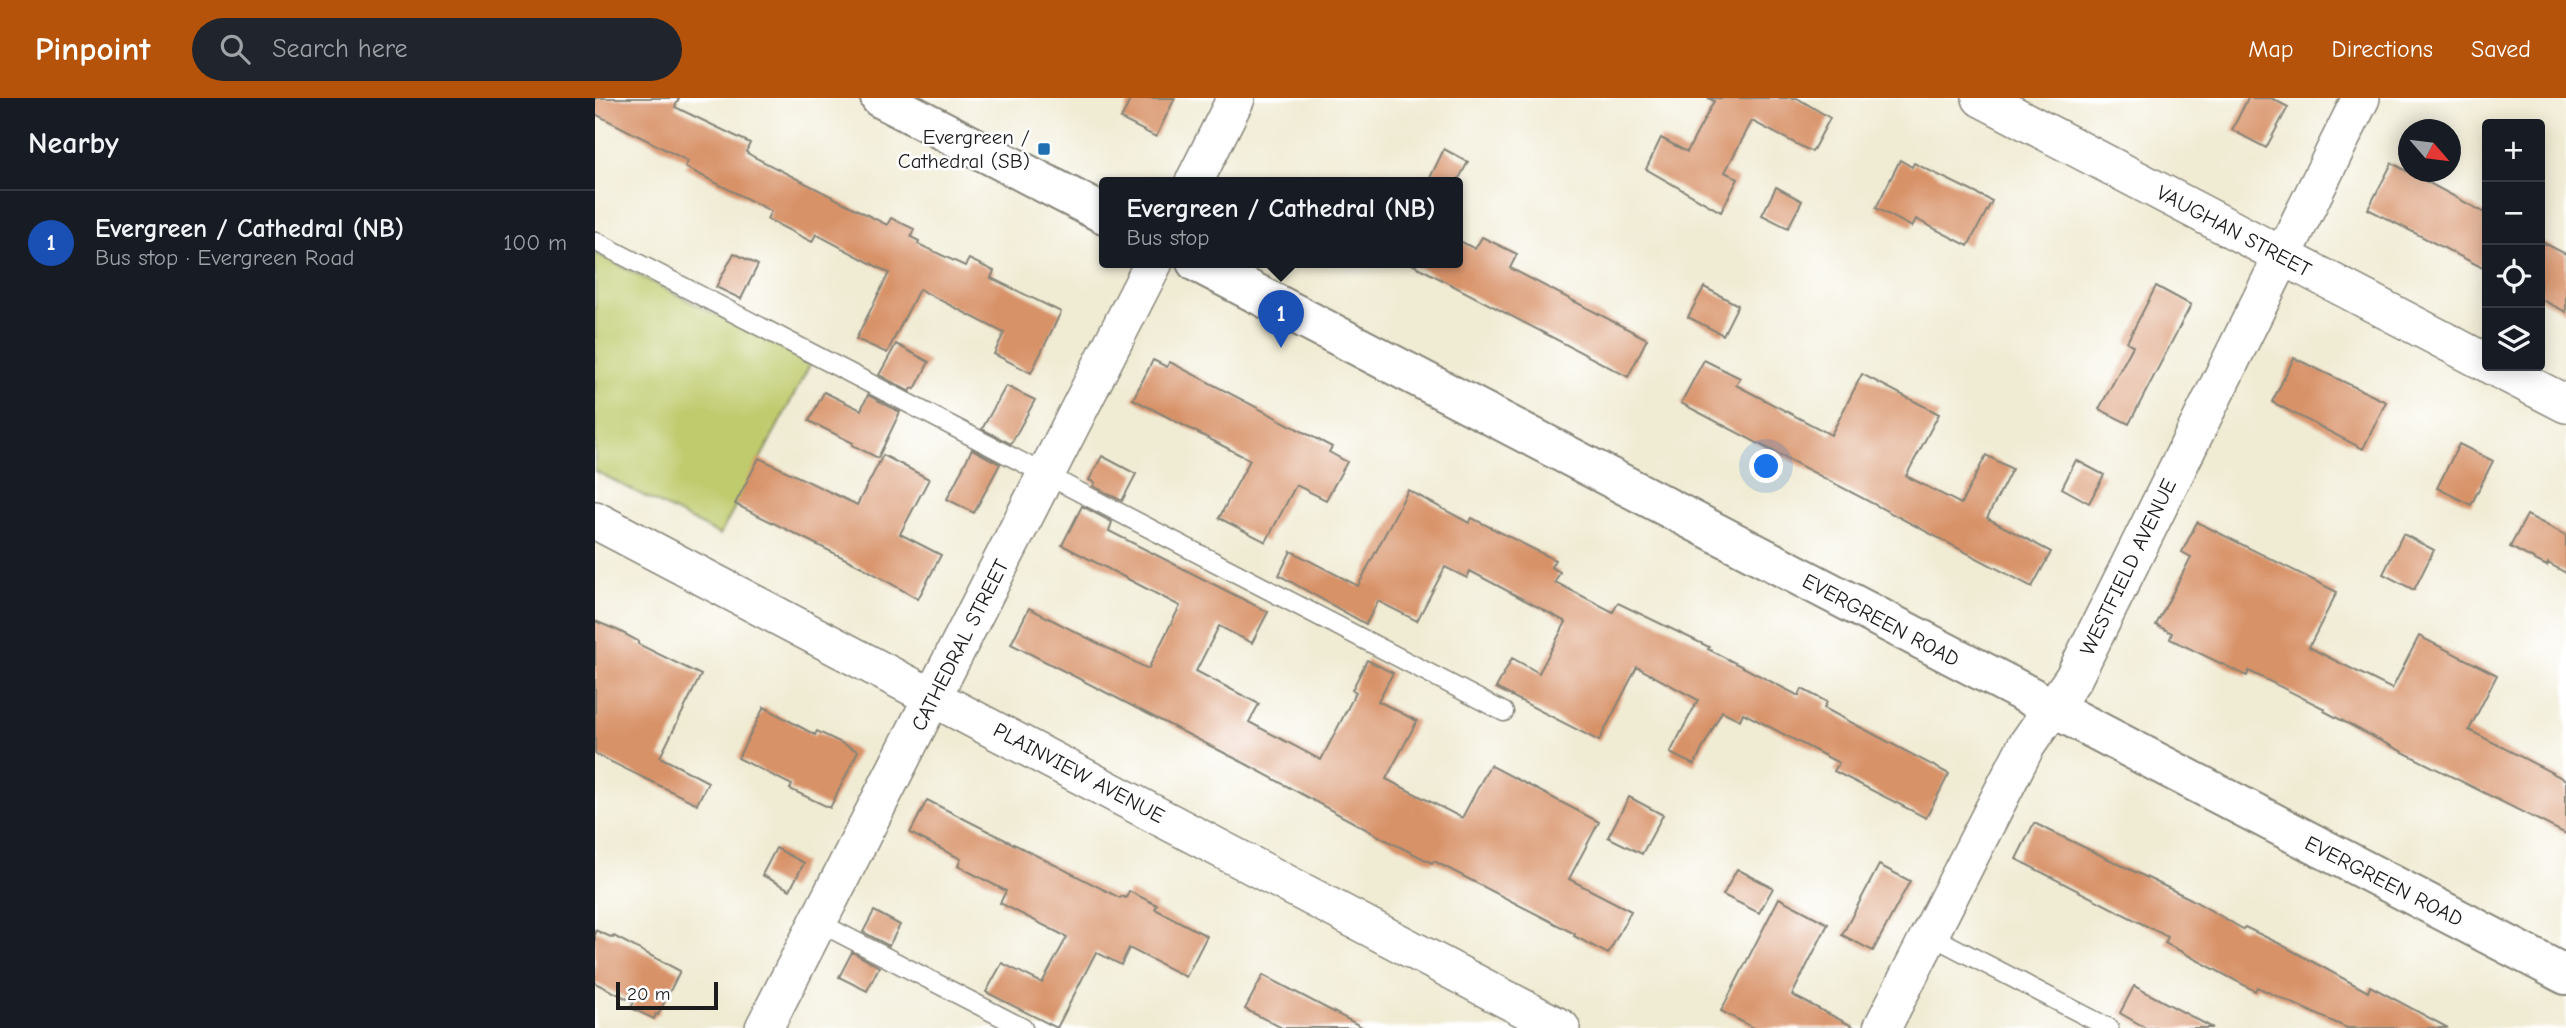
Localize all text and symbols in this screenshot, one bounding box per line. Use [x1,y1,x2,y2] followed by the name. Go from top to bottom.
[192,18,682,81] search box
[35,30,150,68] text: Pinpoint
[216,30,254,68] icon: search
[272,34,408,64] text: Search here
[2248,35,2294,63] text: Map
[2332,35,2433,63] text: Directions
[2471,35,2531,63] text: Saved
[2398,119,2461,182] north arrow
[2482,119,2545,371] map controls
[2482,119,2545,182] button: +
[898,125,1030,173] place label: Evergreen / Cathedral (SB)
[28,126,119,161] text: Nearby
[1036,141,1052,157] marker: Evergreen / Cathedral (SB)
[1099,177,1463,268] popup
[2153,180,2315,282] street label: VAUGHAN STREET
[2482,182,2545,245] button: −
[1126,194,1436,224] text: Evergreen / Cathedral (NB)
[95,214,404,244] text: Evergreen / Cathedral (NB)
[1126,224,1210,251] text: Bus stop
[46,229,56,256] text: 1
[503,229,567,256] text: 100 m
[95,244,355,271] text: Bus stop · Evergreen Road
[2482,245,2545,308] button: locate
[1258,290,1304,348] pin: 1
[2482,308,2545,371] button: layers
[1749,449,1783,483] your location
[2075,475,2181,659] street label: WESTFIELD AVENUE
[906,555,1014,735] street label: CATHEDRAL STREET
[1798,569,1964,671] street label: EVERGREEN ROAD
[989,718,1169,828] street label: PLAINVIEW AVENUE
[2301,831,2467,931] street label: EVERGREEN ROAD
[616,979,717,1011] scale bar
[627,983,671,1005] text: 20 m

